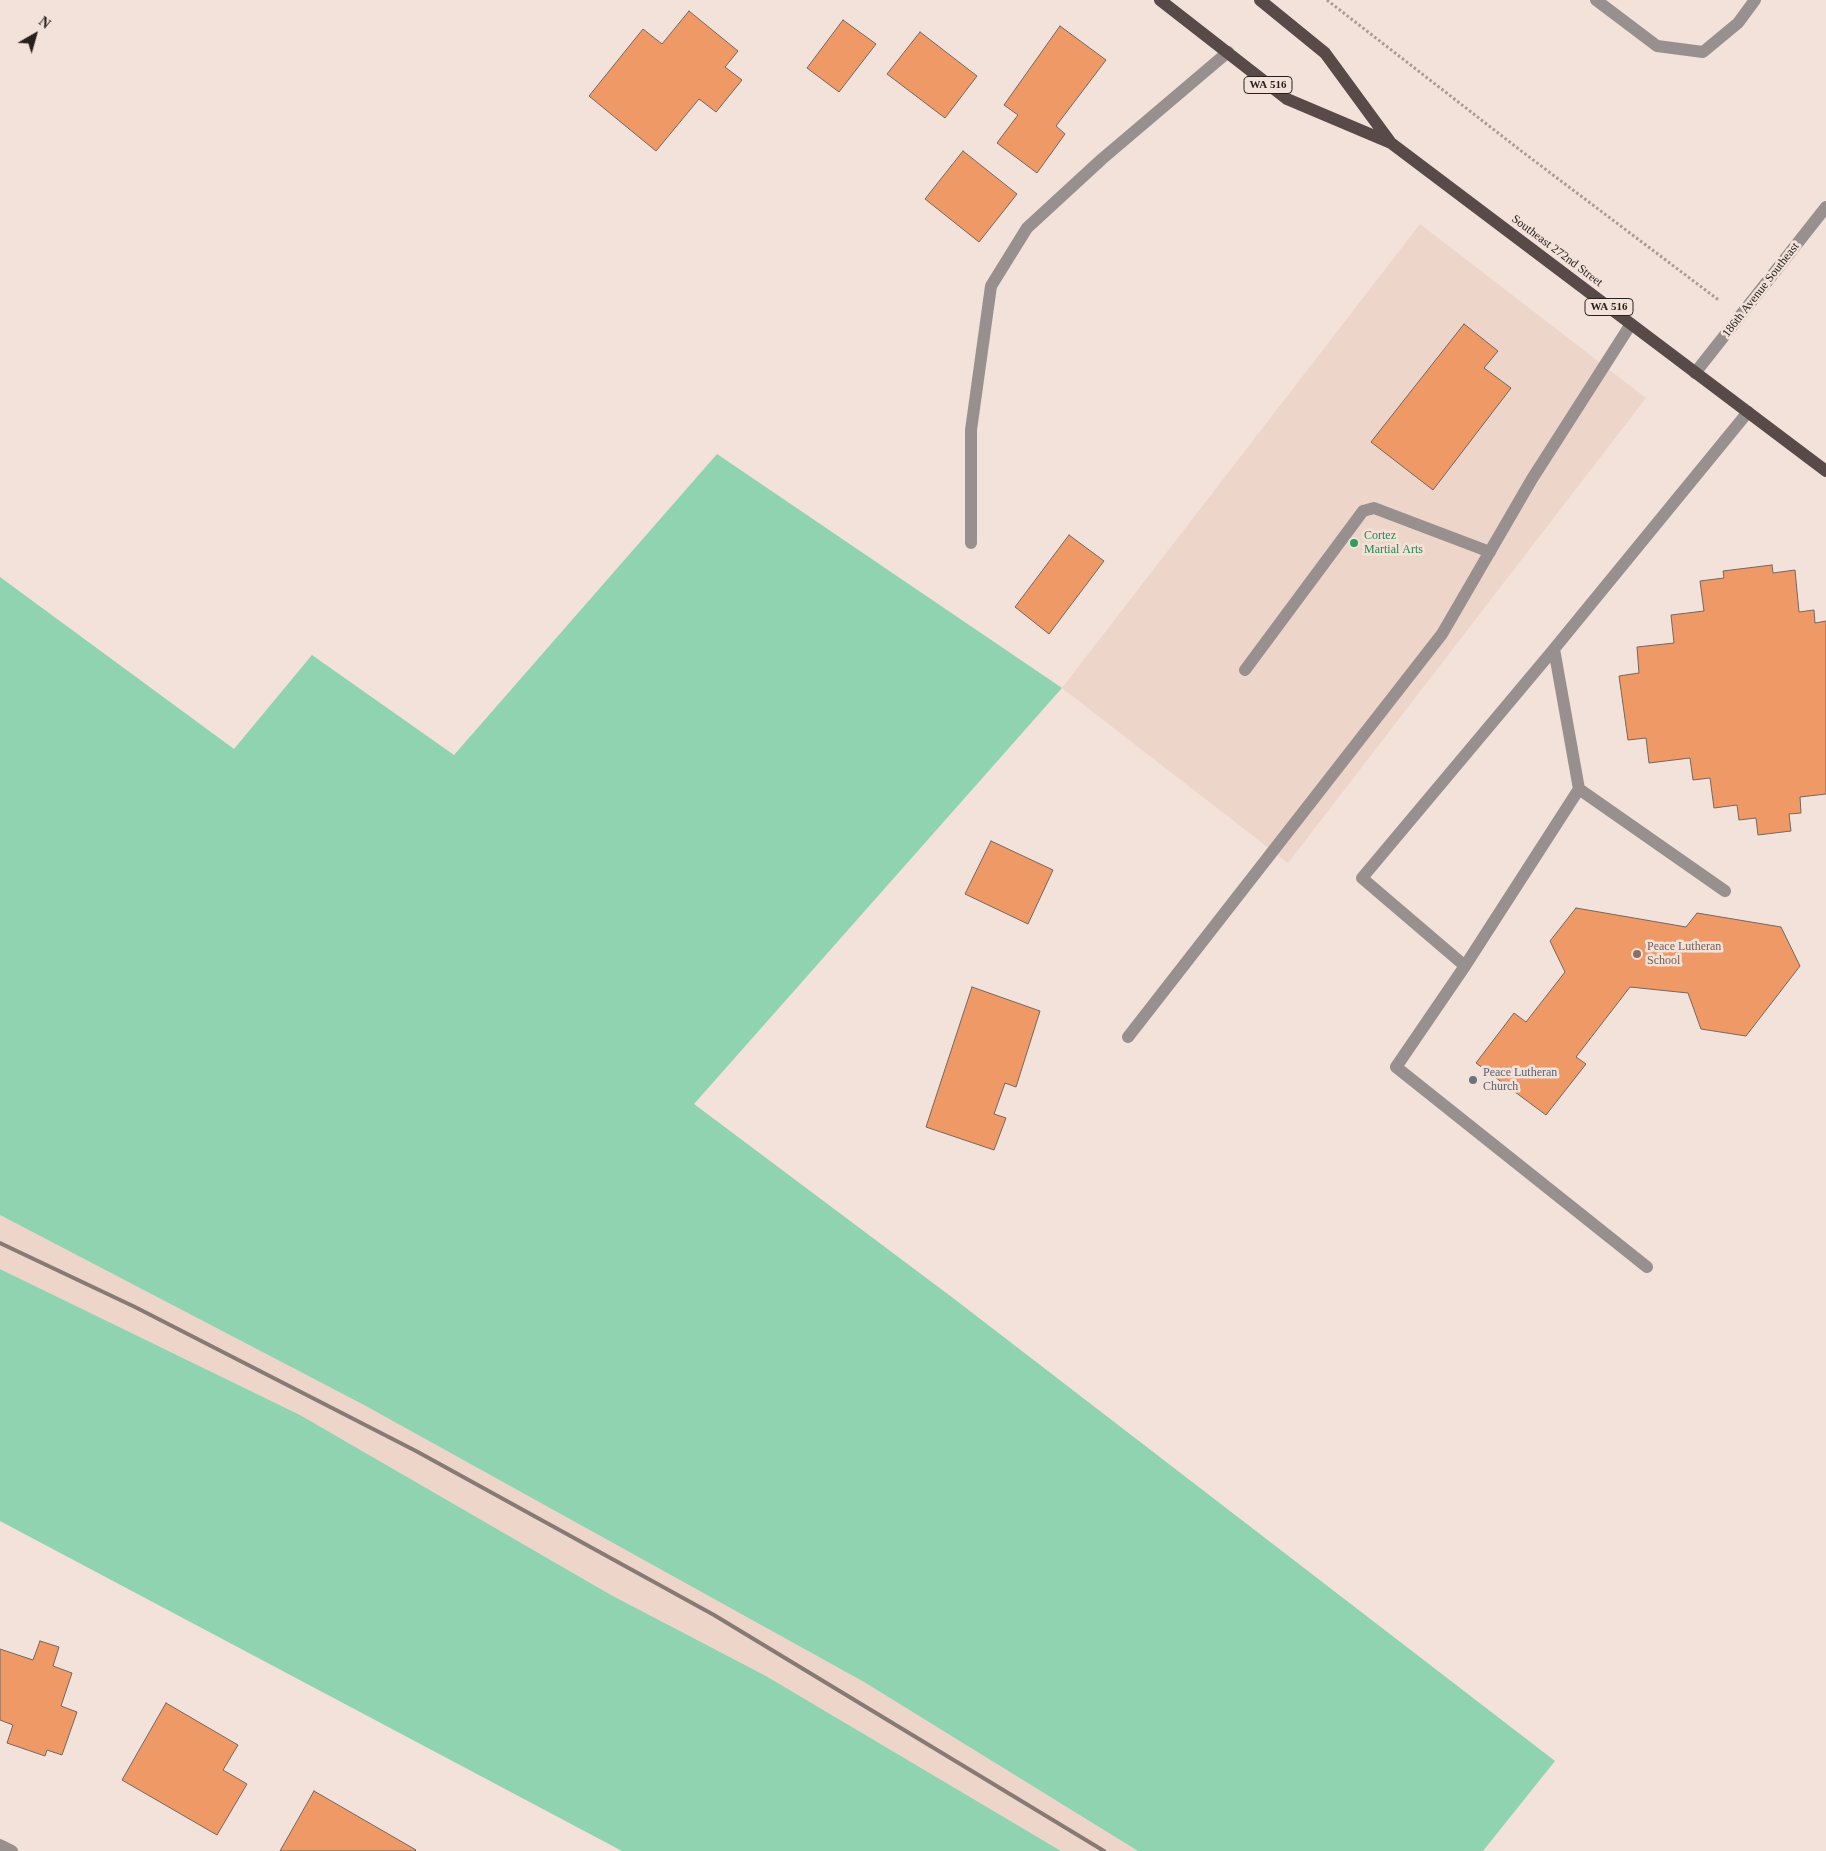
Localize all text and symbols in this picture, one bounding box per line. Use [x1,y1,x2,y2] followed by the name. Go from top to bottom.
[10,10,60,60] north arrow
[36,14,53,32] text: N
[1244,76,1292,94] road number: WA 516
[1508,212,1606,290] street label: Southeast 272nd Street
[1719,240,1803,340] street label: 186th Avenue Southeast
[1585,298,1633,316] road number: WA 516
[1364,529,1423,557] place label: Cortez Martial Arts
[1348,537,1360,549] marker: Cortez Martial Arts
[1647,940,1721,968] place label: Peace Lutheran School
[1631,948,1643,960] marker: Peace Lutheran School
[1483,1066,1557,1094] place label: Peace Lutheran Church
[1467,1074,1479,1086] marker: Peace Lutheran Church

